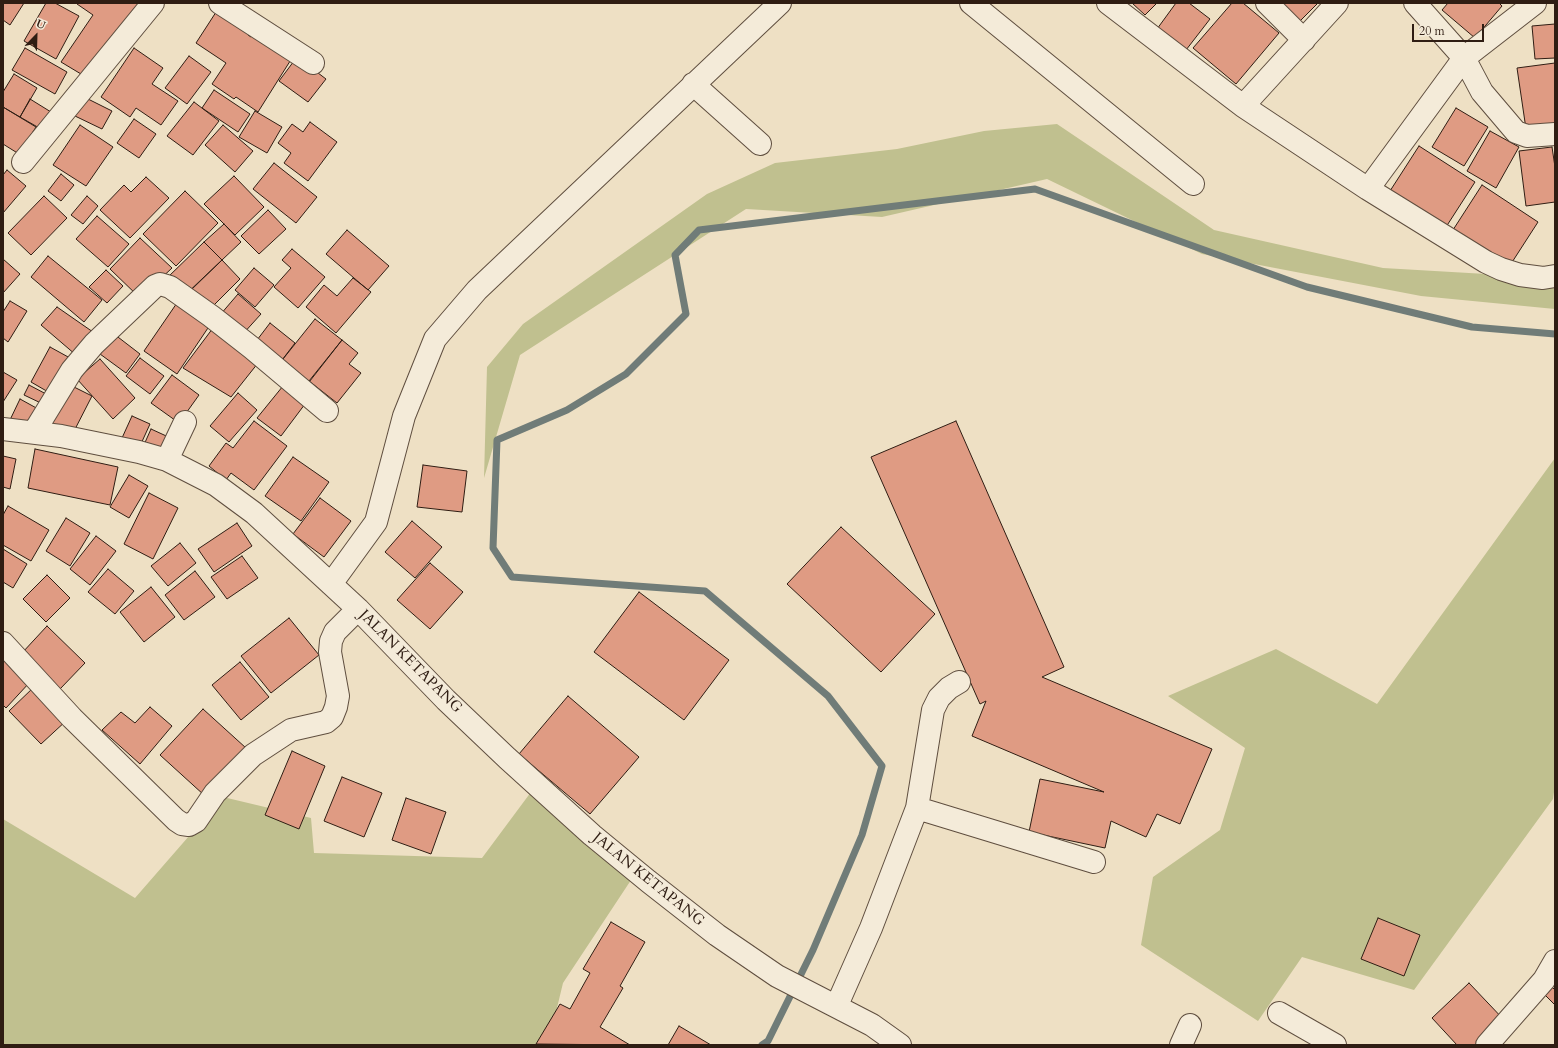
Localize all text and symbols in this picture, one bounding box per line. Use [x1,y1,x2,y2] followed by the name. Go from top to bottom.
[16,16,56,56] north arrow
[34,16,48,33] text: U
[1414,16,1486,42] scale bar
[1419,23,1445,39] text: 20 m
[355,607,465,717] street label: JALAN KETAPANG
[588,829,708,931] street label: JALAN KETAPANG

